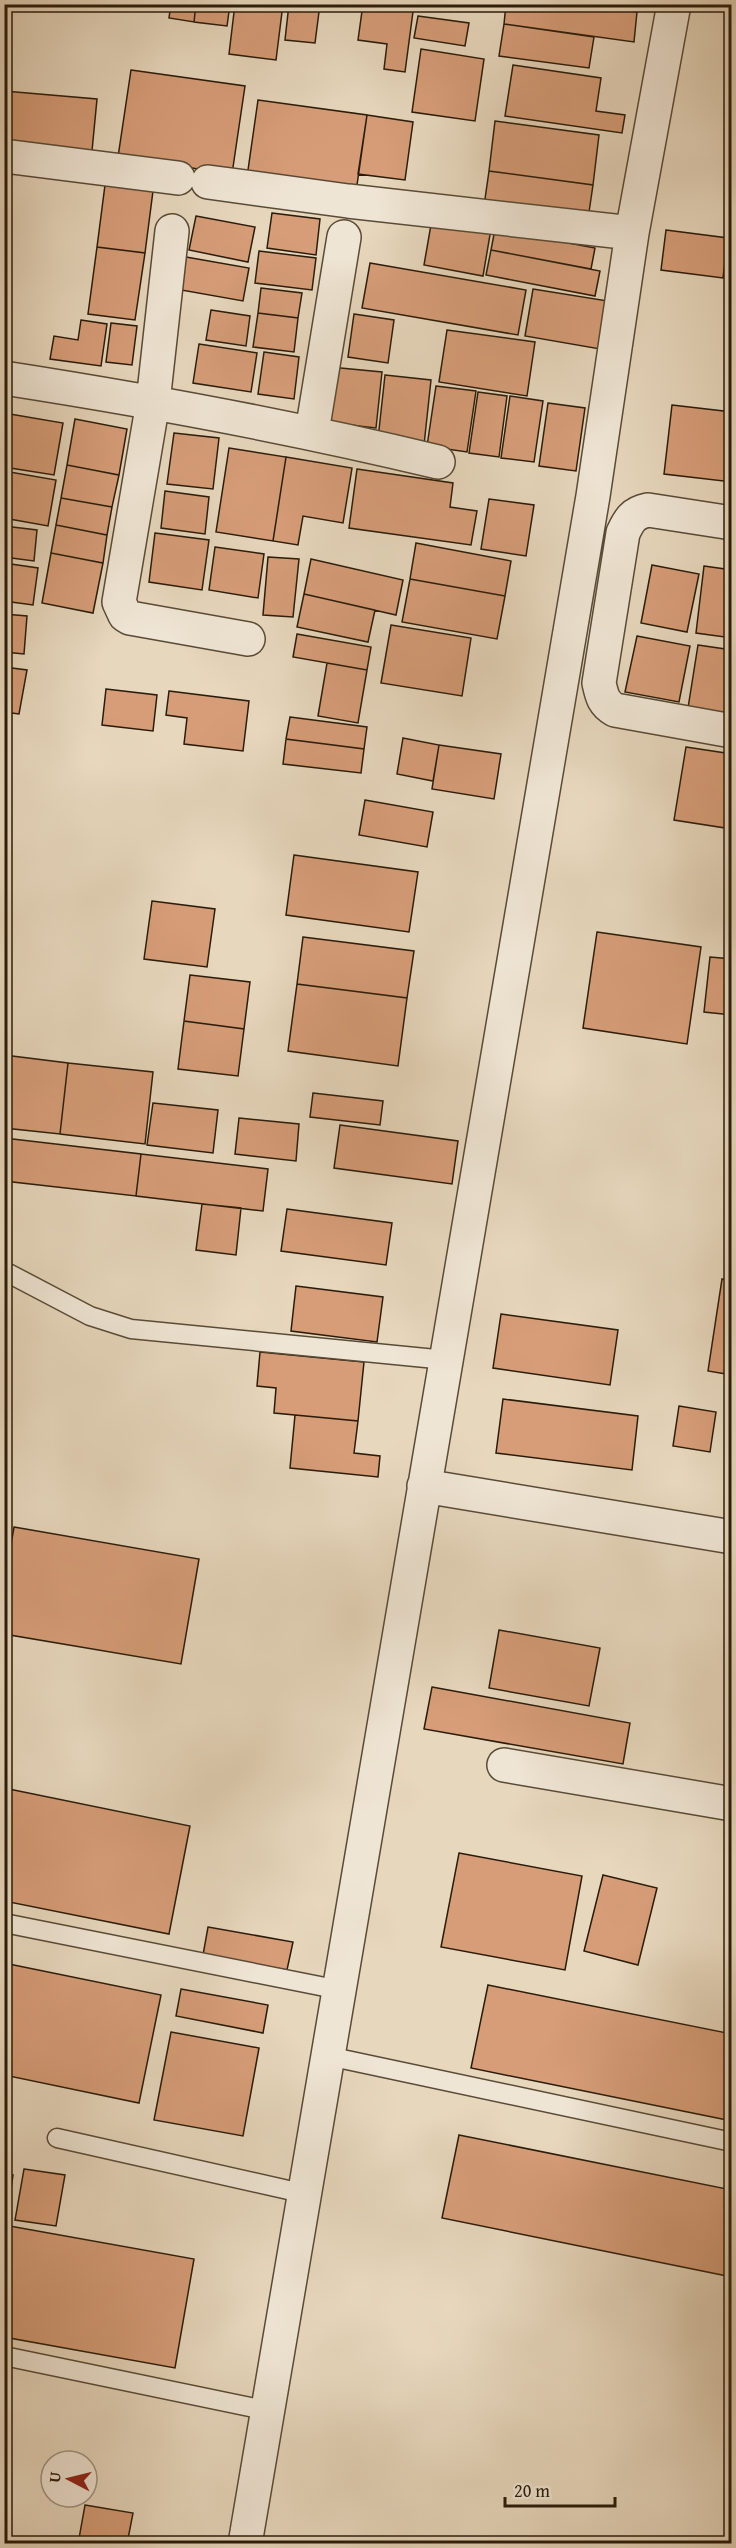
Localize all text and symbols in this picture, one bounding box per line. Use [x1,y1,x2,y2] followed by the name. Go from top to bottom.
[39,2449,99,2509] north arrow
[42,2470,67,2484] text: U
[505,2470,614,2508] scale bar
[514,2477,550,2504] text: 20 m

